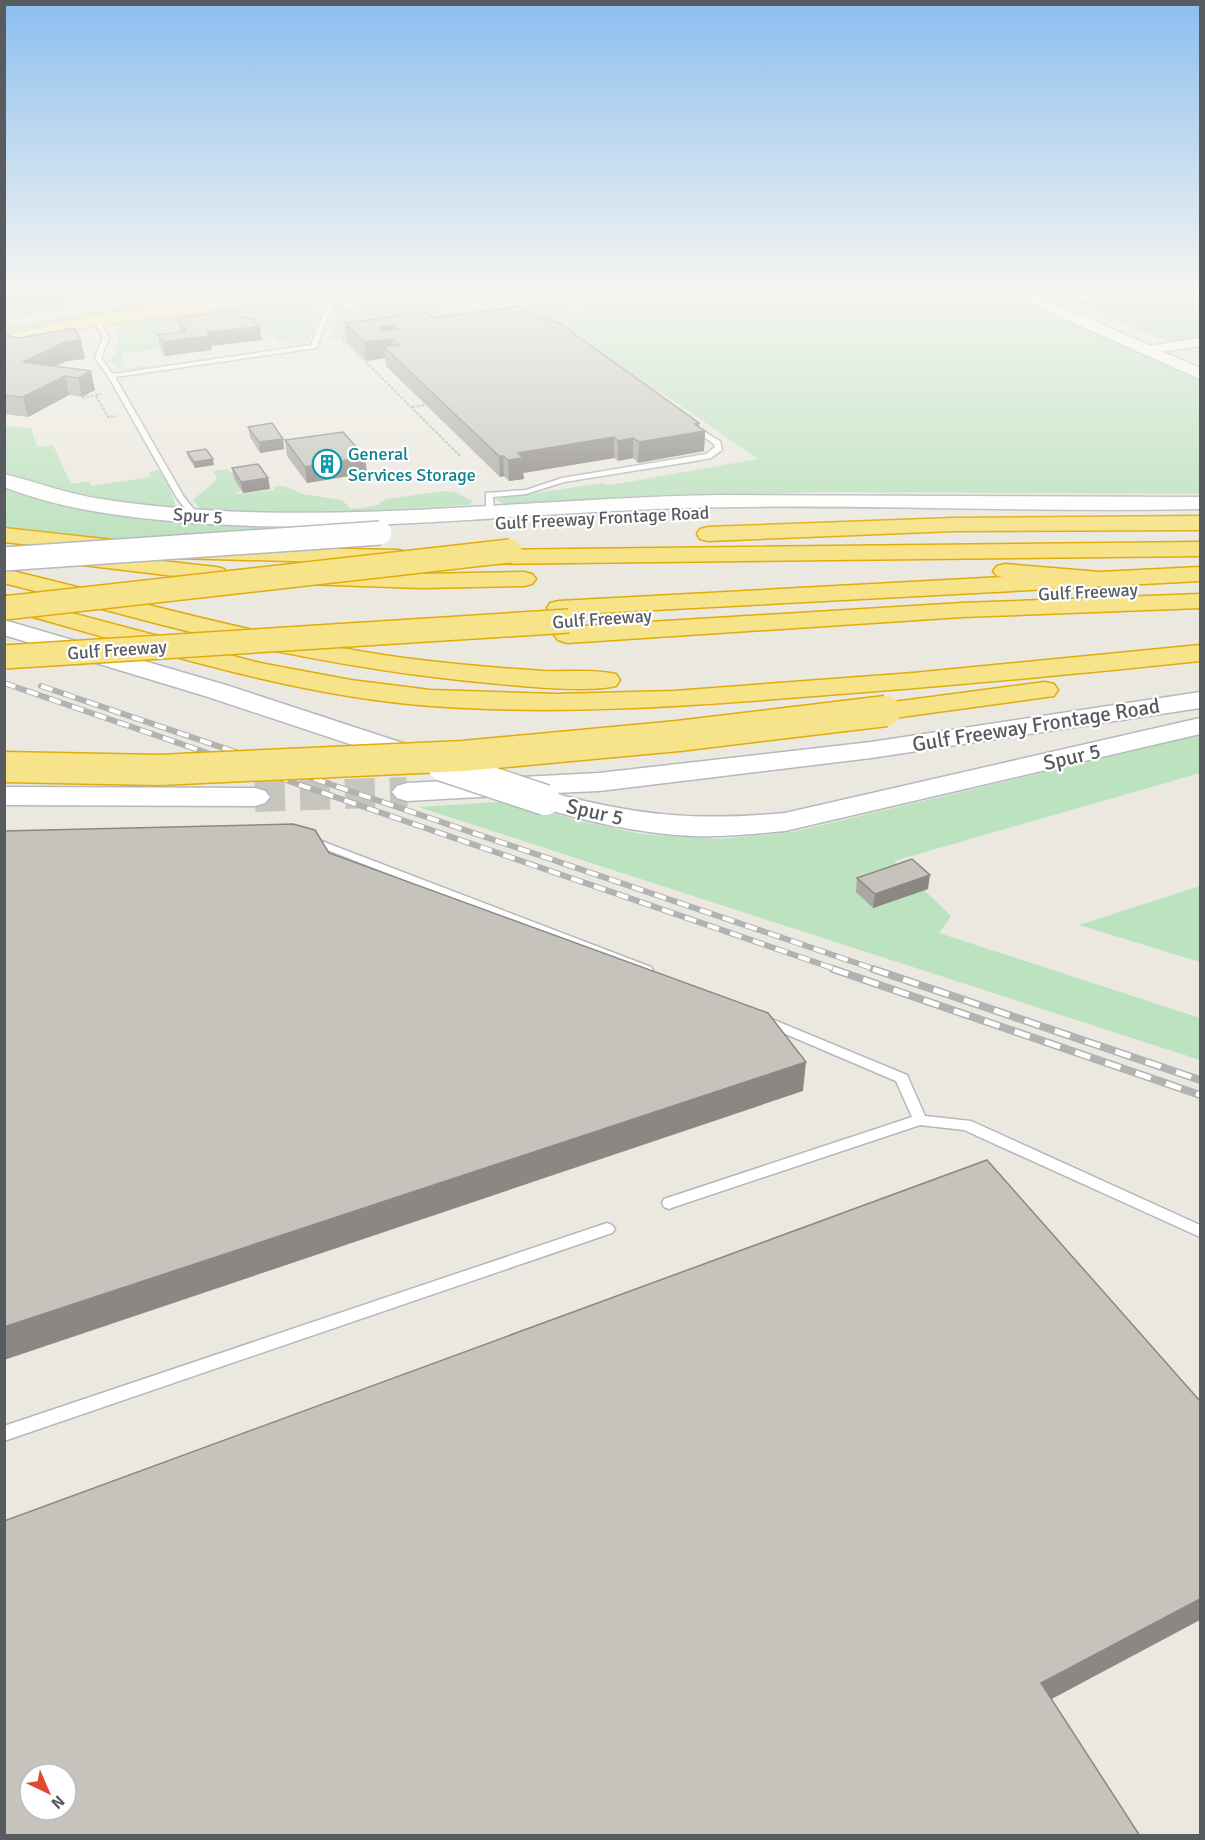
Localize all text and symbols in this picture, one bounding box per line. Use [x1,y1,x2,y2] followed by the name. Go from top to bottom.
[348,443,476,486] place label: General Services Storage
[311,448,343,480] building icon: General Services Storage
[494,501,710,535] street label: Gulf Freeway Frontage Road
[172,503,224,529] street label: Spur 5
[1038,578,1139,606] street label: Gulf Freeway
[551,605,653,633] street label: Gulf Freeway
[66,636,168,664] street label: Gulf Freeway
[910,693,1162,757] street label: Gulf Freeway Frontage Road
[1041,738,1103,776] street label: Spur 5
[564,793,626,831] street label: Spur 5
[18,1762,78,1822] north arrow
[47,1791,69,1813] text: N

